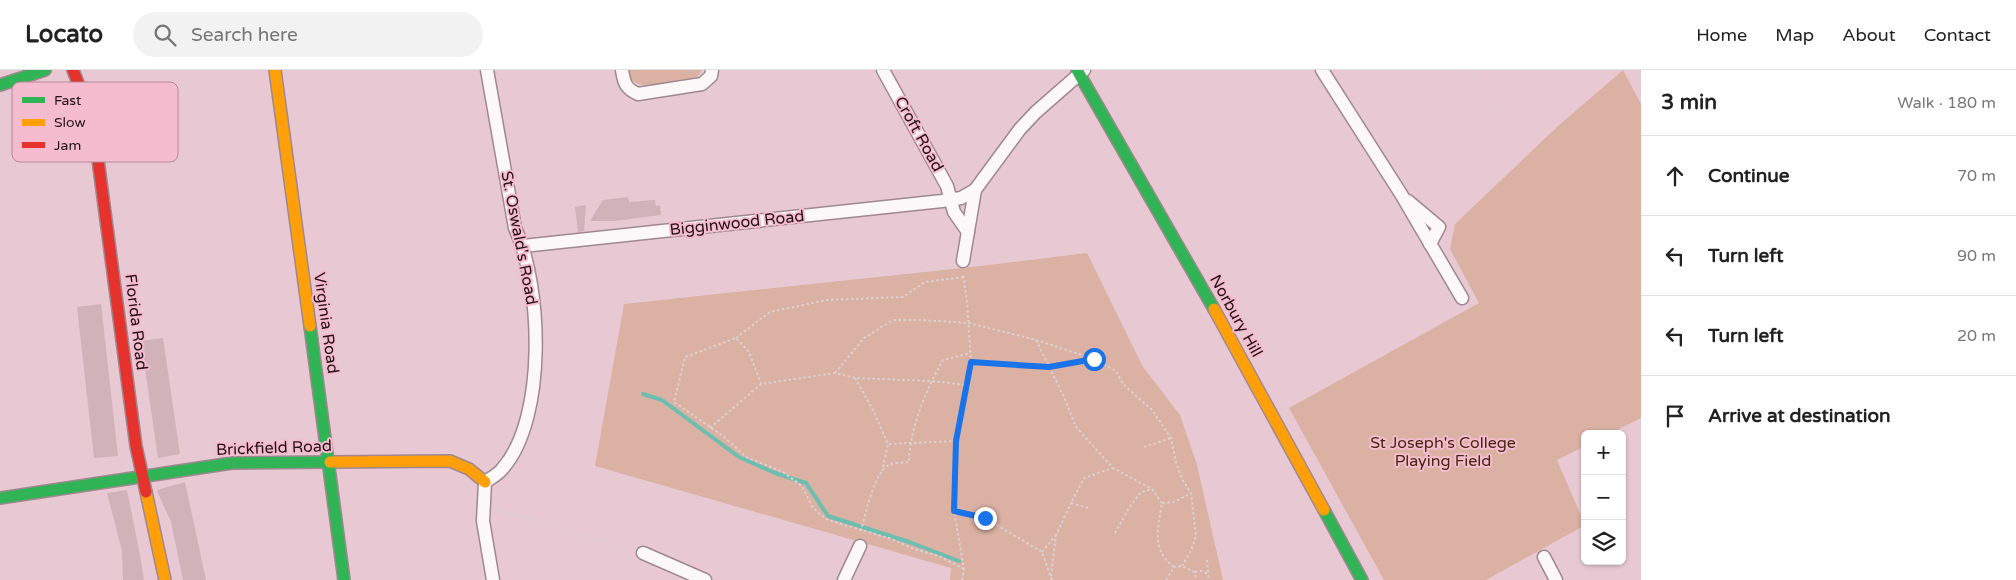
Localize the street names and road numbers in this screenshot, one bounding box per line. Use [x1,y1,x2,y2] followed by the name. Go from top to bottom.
[890,93,948,175] street label: Croft Road
[496,169,542,307] street label: St. Oswald's Road
[669,206,805,240] street label: Bigginwood Road
[309,271,343,375] street label: Virginia Road
[1205,271,1267,361] street label: Norbury Hill
[120,273,152,371] street label: Florida Road
[216,436,332,460] street label: Brickfield Road

